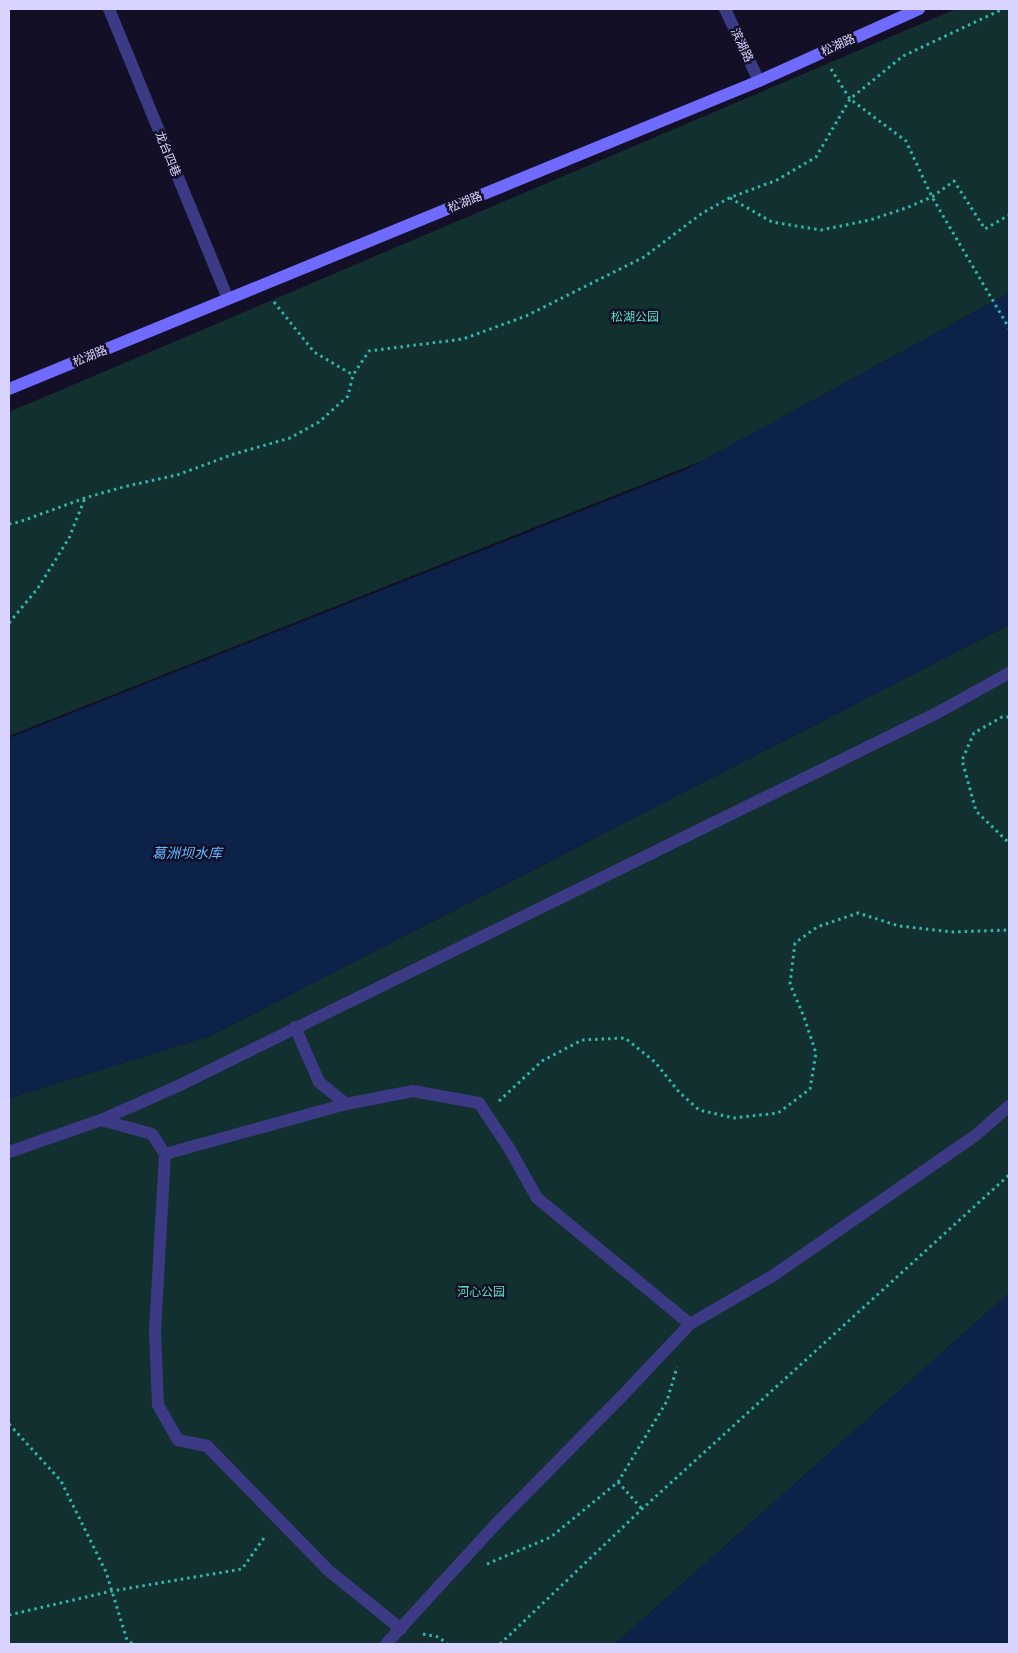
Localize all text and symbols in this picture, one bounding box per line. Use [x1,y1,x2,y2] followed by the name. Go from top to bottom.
[729,25,757,64] street label: 滨湖路
[818,30,857,58] street label: 松湖路
[153,129,184,179] street label: 龙台四巷
[445,188,484,214] street label: 松湖路
[611,309,659,323] park label: 松湖公园
[70,342,109,368] street label: 松湖路
[152,844,224,861] water label: 葛洲坝水库
[457,1284,505,1298] park label: 河心公园

